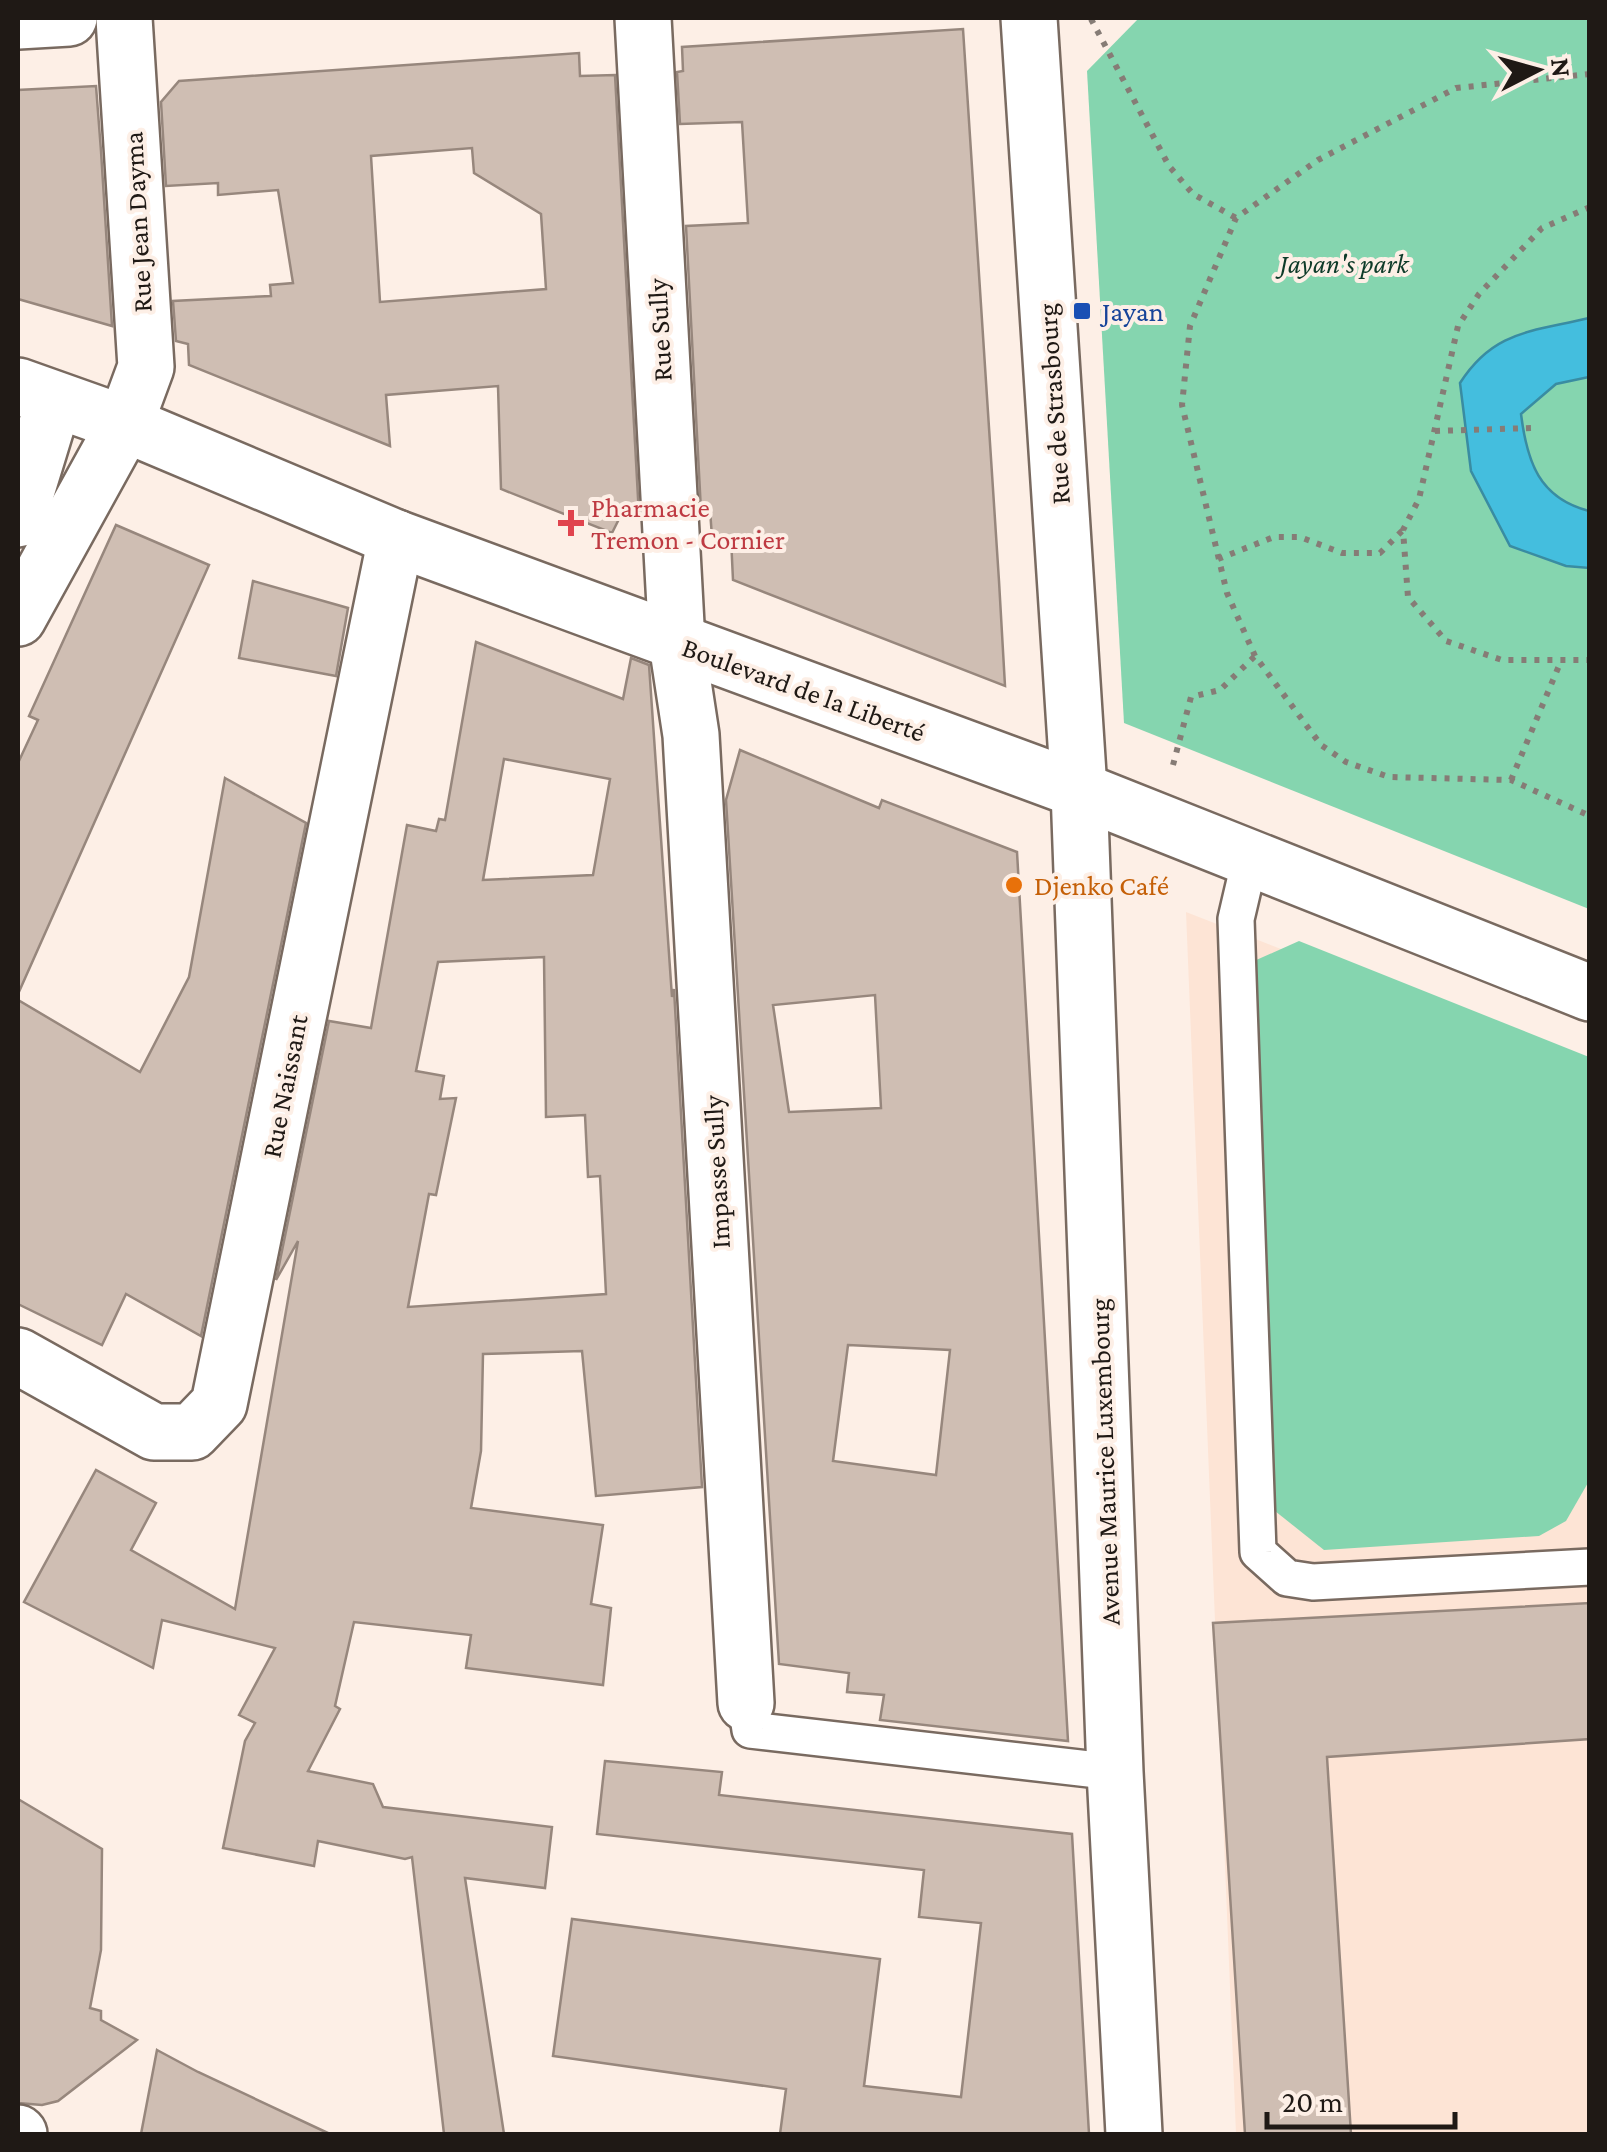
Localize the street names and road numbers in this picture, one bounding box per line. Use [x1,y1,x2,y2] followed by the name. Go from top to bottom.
[117,131,158,313] street label: Rue Jean Dayma
[641,277,678,382] street label: Rue Sully
[1031,302,1076,506] street label: Rue de Strasbourg
[678,631,929,748] street label: Boulevard de la Liberté
[255,1011,314,1160] street label: Rue Naissant
[697,1093,736,1250] street label: Impasse Sully
[1083,1297,1126,1626] street label: Avenue Maurice Luxembourg

